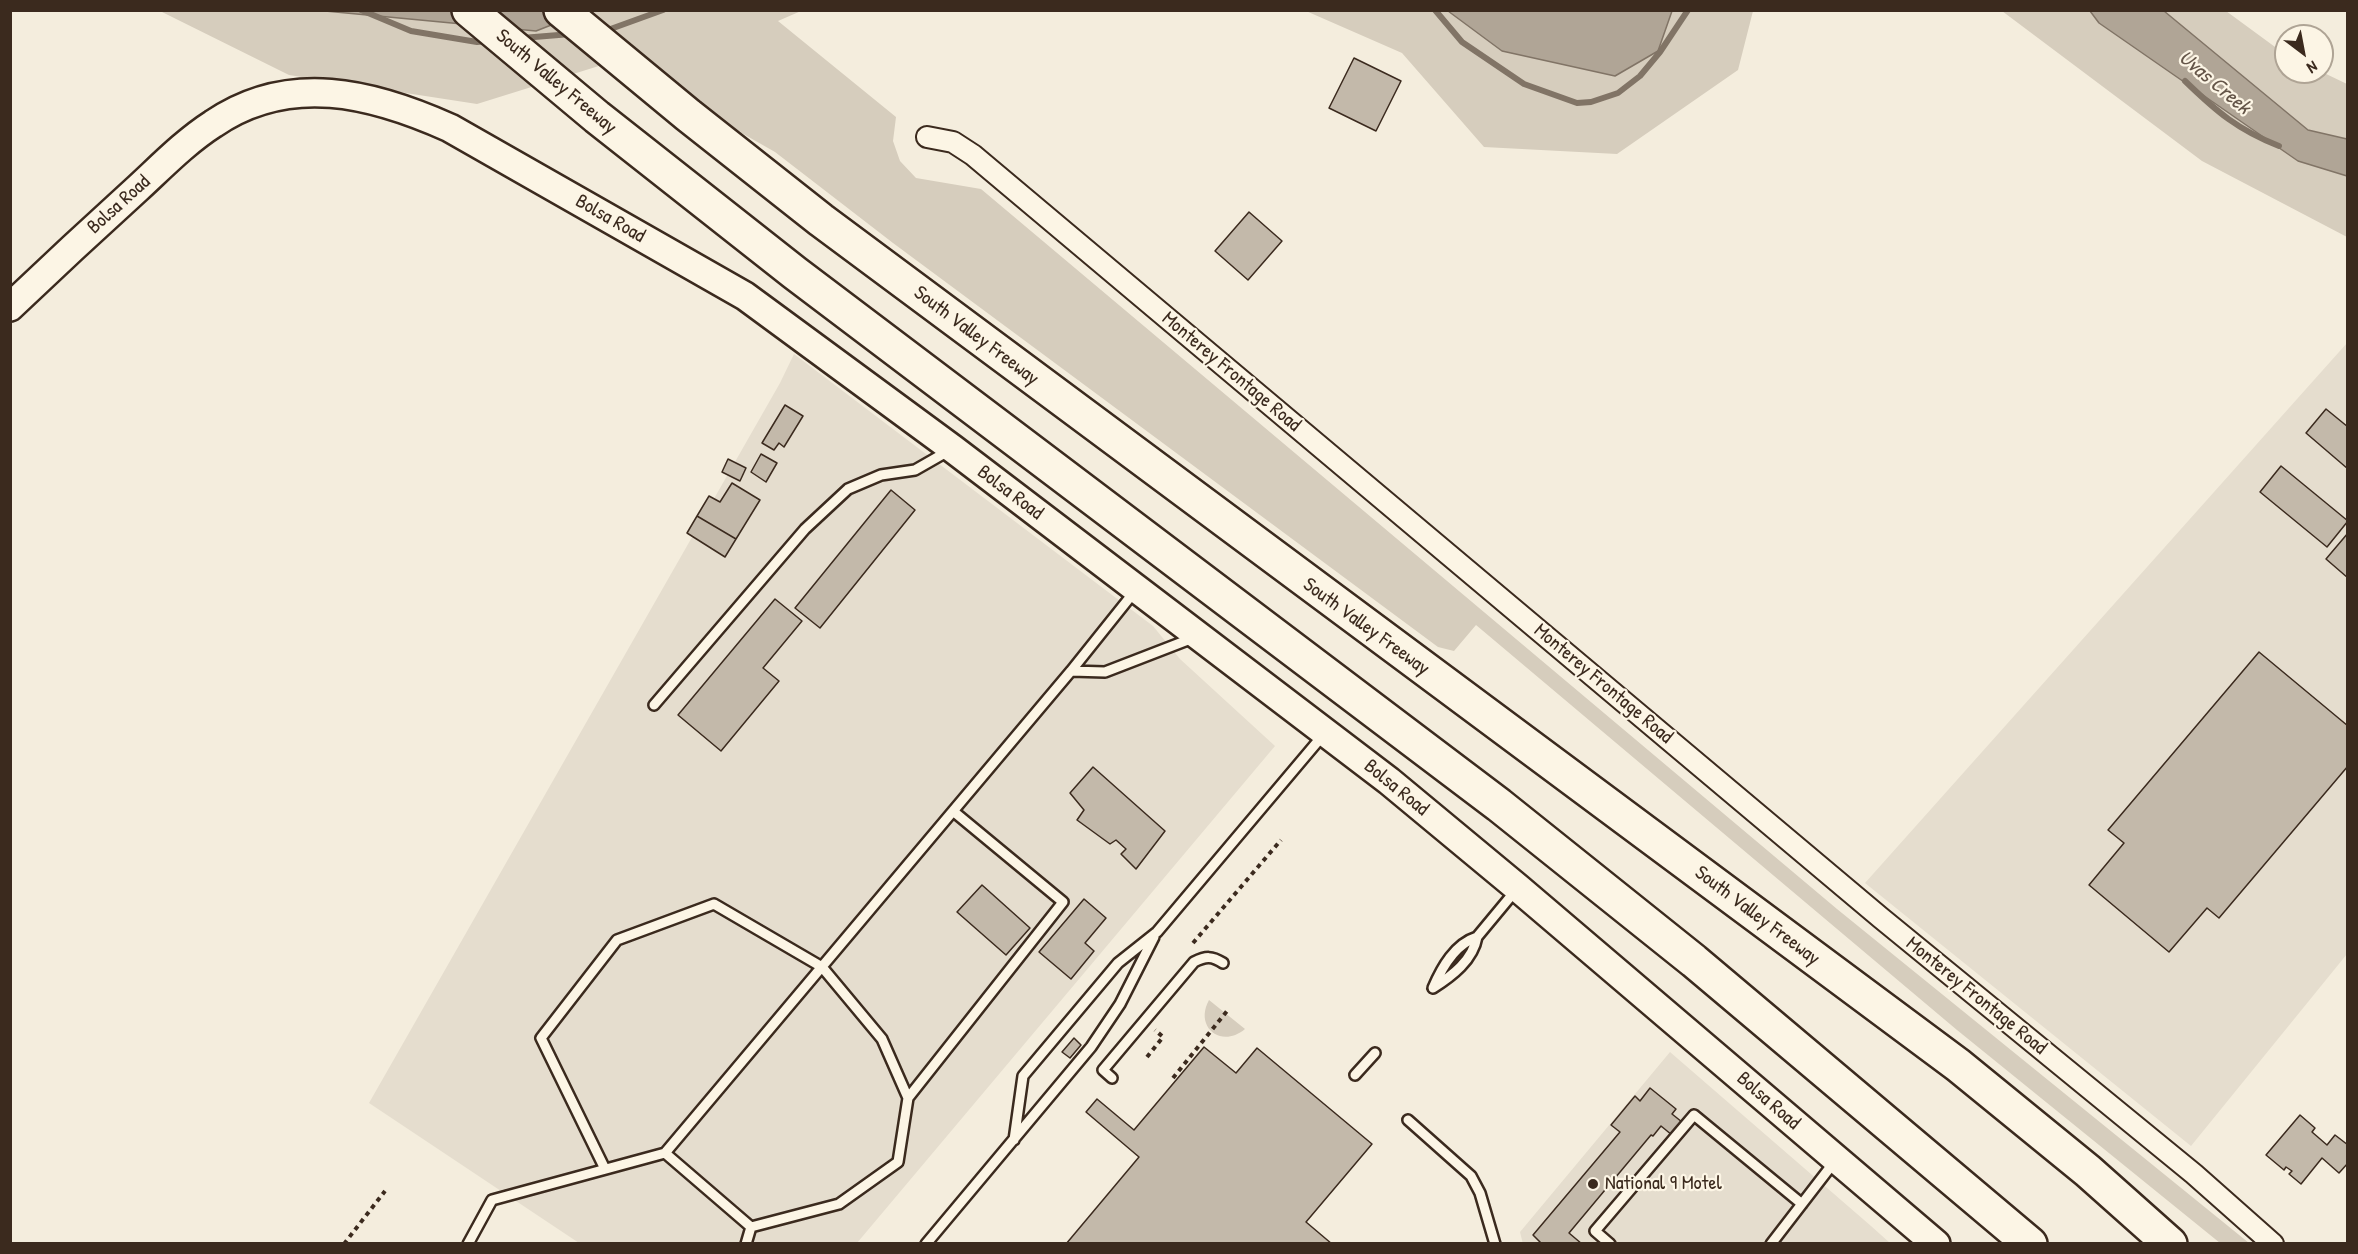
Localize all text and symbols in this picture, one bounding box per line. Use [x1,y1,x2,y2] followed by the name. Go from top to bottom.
[491,24,621,140] street label: South Valley Freeway
[2274,24,2334,84] north arrow
[2173,46,2255,120] water label: Uvas Creek
[2303,56,2322,79] text: N
[83,171,155,239] street label: Bolsa Road
[571,189,649,249] street label: Bolsa Road
[909,281,1043,391] street label: South Valley Freeway
[1157,307,1305,437] street label: Monterey Frontage Road
[972,460,1048,526] street label: Bolsa Road
[1298,573,1434,681] street label: South Valley Freeway
[1529,619,1677,749] street label: Monterey Frontage Road
[1359,755,1433,821] street label: Bolsa Road
[1690,861,1824,971] street label: South Valley Freeway
[1901,932,2051,1060] street label: Monterey Frontage Road
[1731,1067,1805,1135] street label: Bolsa Road
[1605,1172,1722,1196] place label: National 9 Motel
[1586,1177,1600,1191] marker: National 9 Motel

